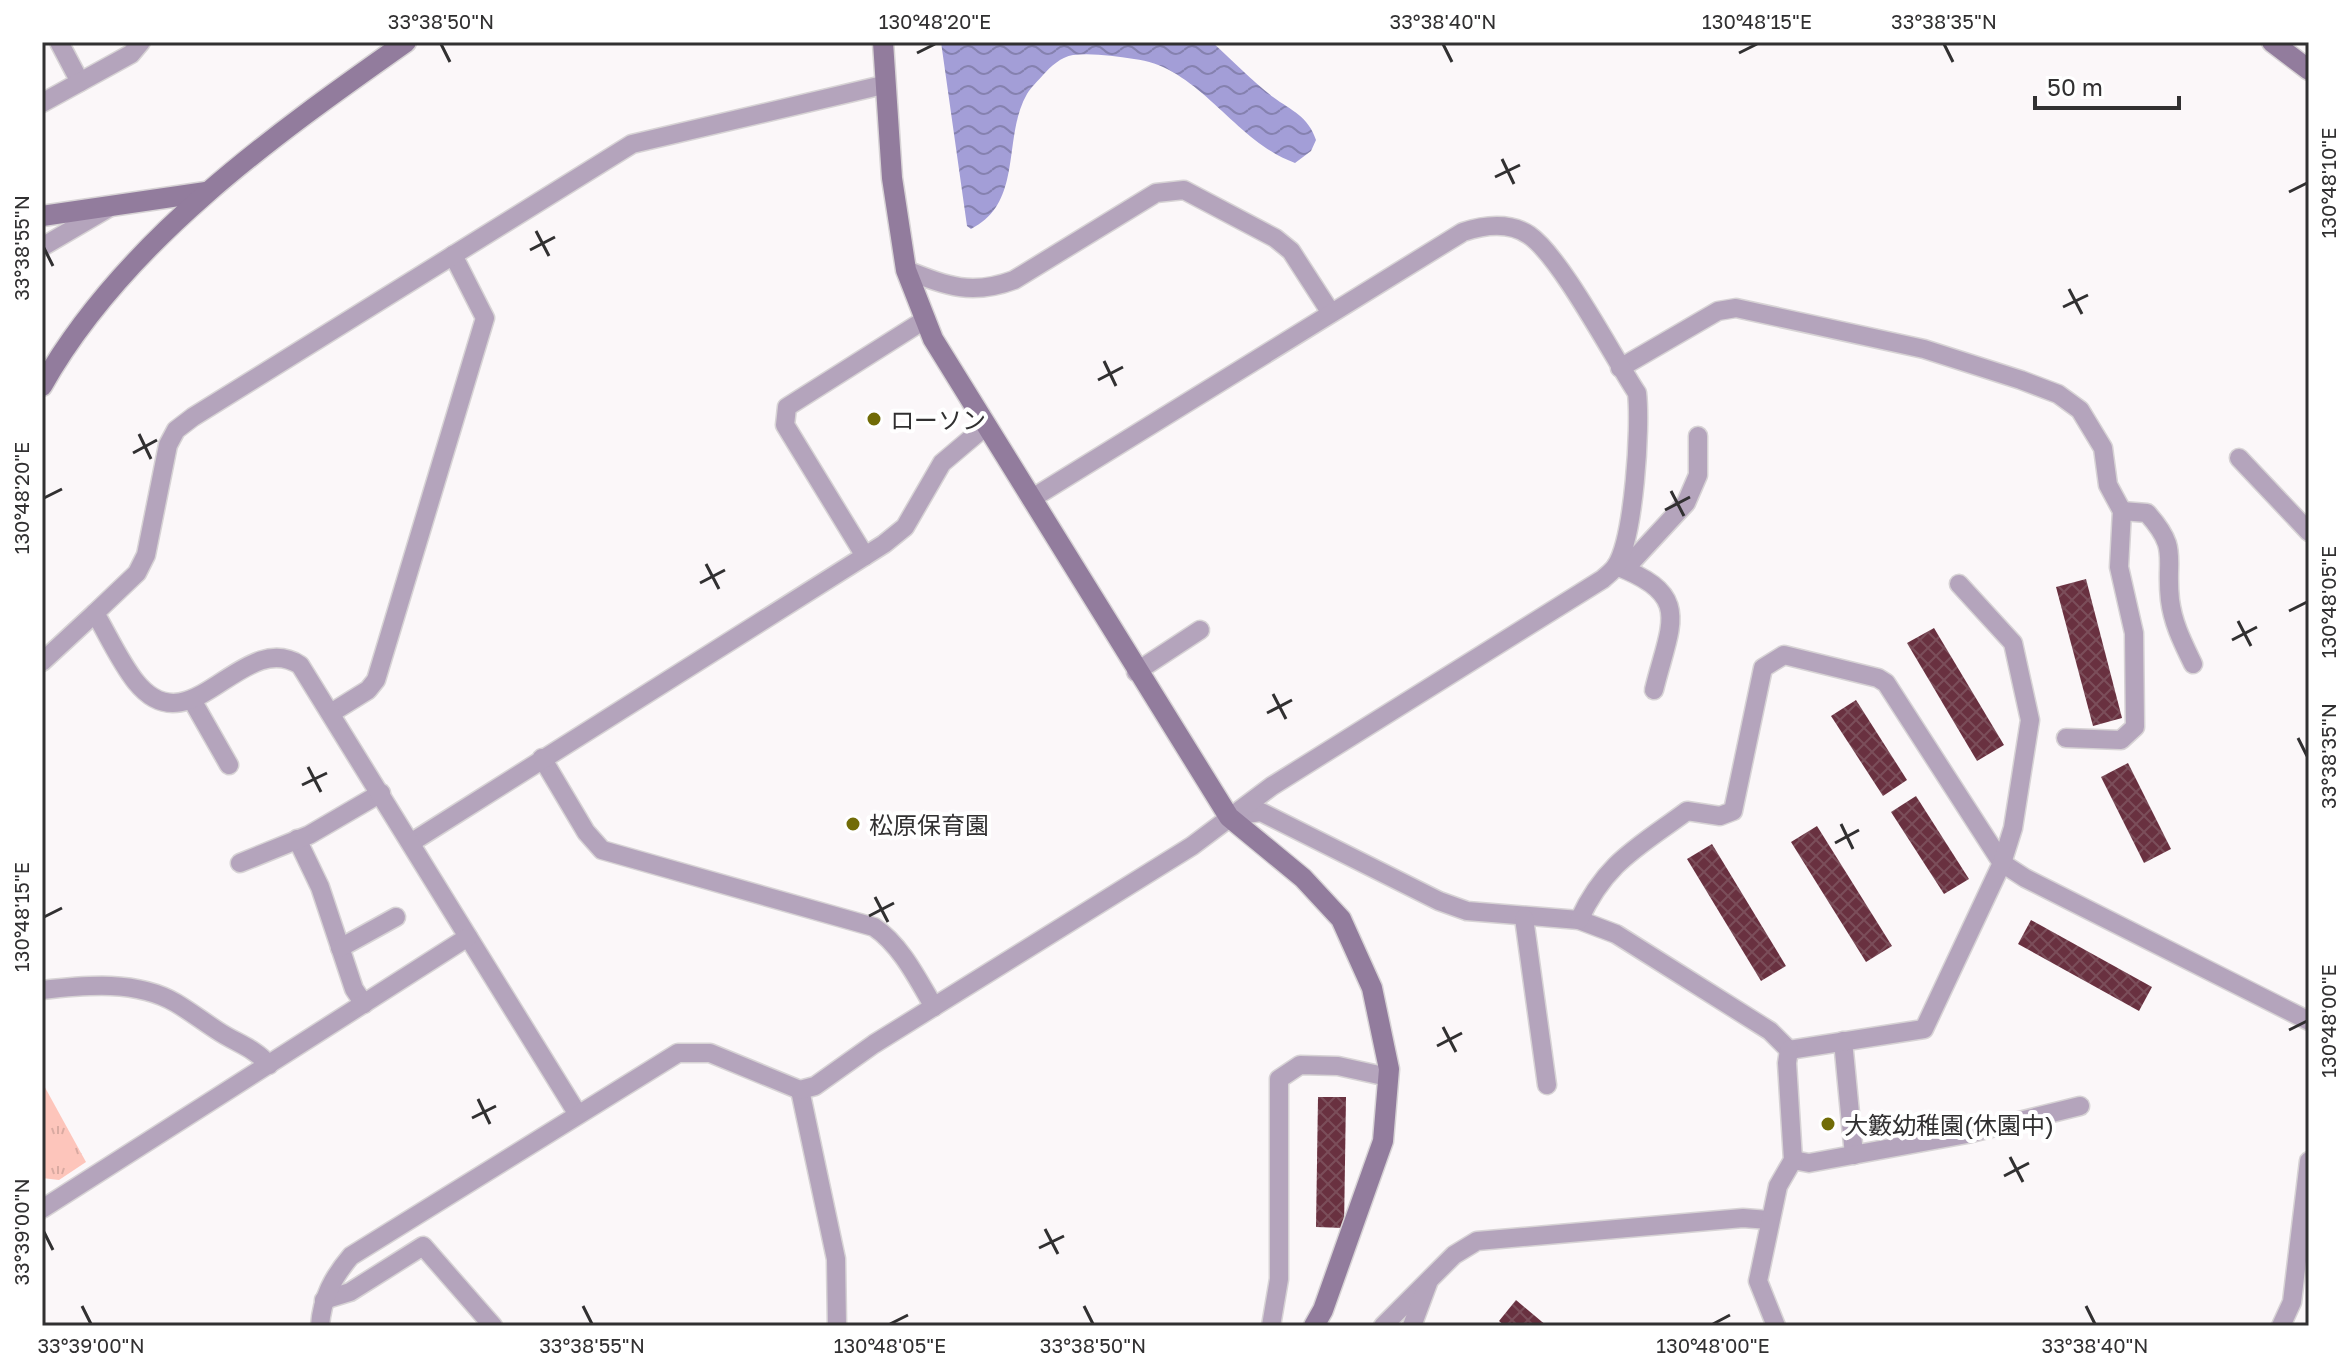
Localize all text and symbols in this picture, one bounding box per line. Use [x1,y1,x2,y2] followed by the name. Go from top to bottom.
[388,9,494,33] text: 33°38'50"N
[879,9,991,33] text: 130°48'20"E
[1389,9,1497,33] text: 33°38'40"N
[1702,9,1812,33] text: 130°48'15"E
[1891,9,1997,33] text: 33°38'35"N
[2035,60,2179,110] scale bar
[2047,72,2103,101] text: 50 m
[2316,128,2340,238] text: 130°48'10"E
[9,195,33,301] text: 33°38'55"N
[890,405,986,434] place label: ローソン
[865,410,883,428] marker: ローソン
[9,442,33,554] text: 130°48'20"E
[2316,546,2340,658] text: 130°48'05"E
[2316,703,2340,809] text: 33°38'35"N
[869,810,989,839] place label: 松原保育園
[844,815,862,833] marker: 松原保育園
[9,862,33,972] text: 130°48'15"E
[2316,964,2340,1078] text: 130°48'00"E
[1844,1110,2054,1139] place label: 大籔幼稚園(休園中)
[1819,1115,1837,1133] marker: 大籔幼稚園(休園中)
[9,1178,33,1286] text: 33°39'00"N
[37,1333,145,1357] text: 33°39'00"N
[539,1333,645,1357] text: 33°38'55"N
[834,1333,946,1357] text: 130°48'05"E
[1040,1333,1146,1357] text: 33°38'50"N
[1656,1333,1770,1357] text: 130°48'00"E
[2041,1333,2149,1357] text: 33°38'40"N

